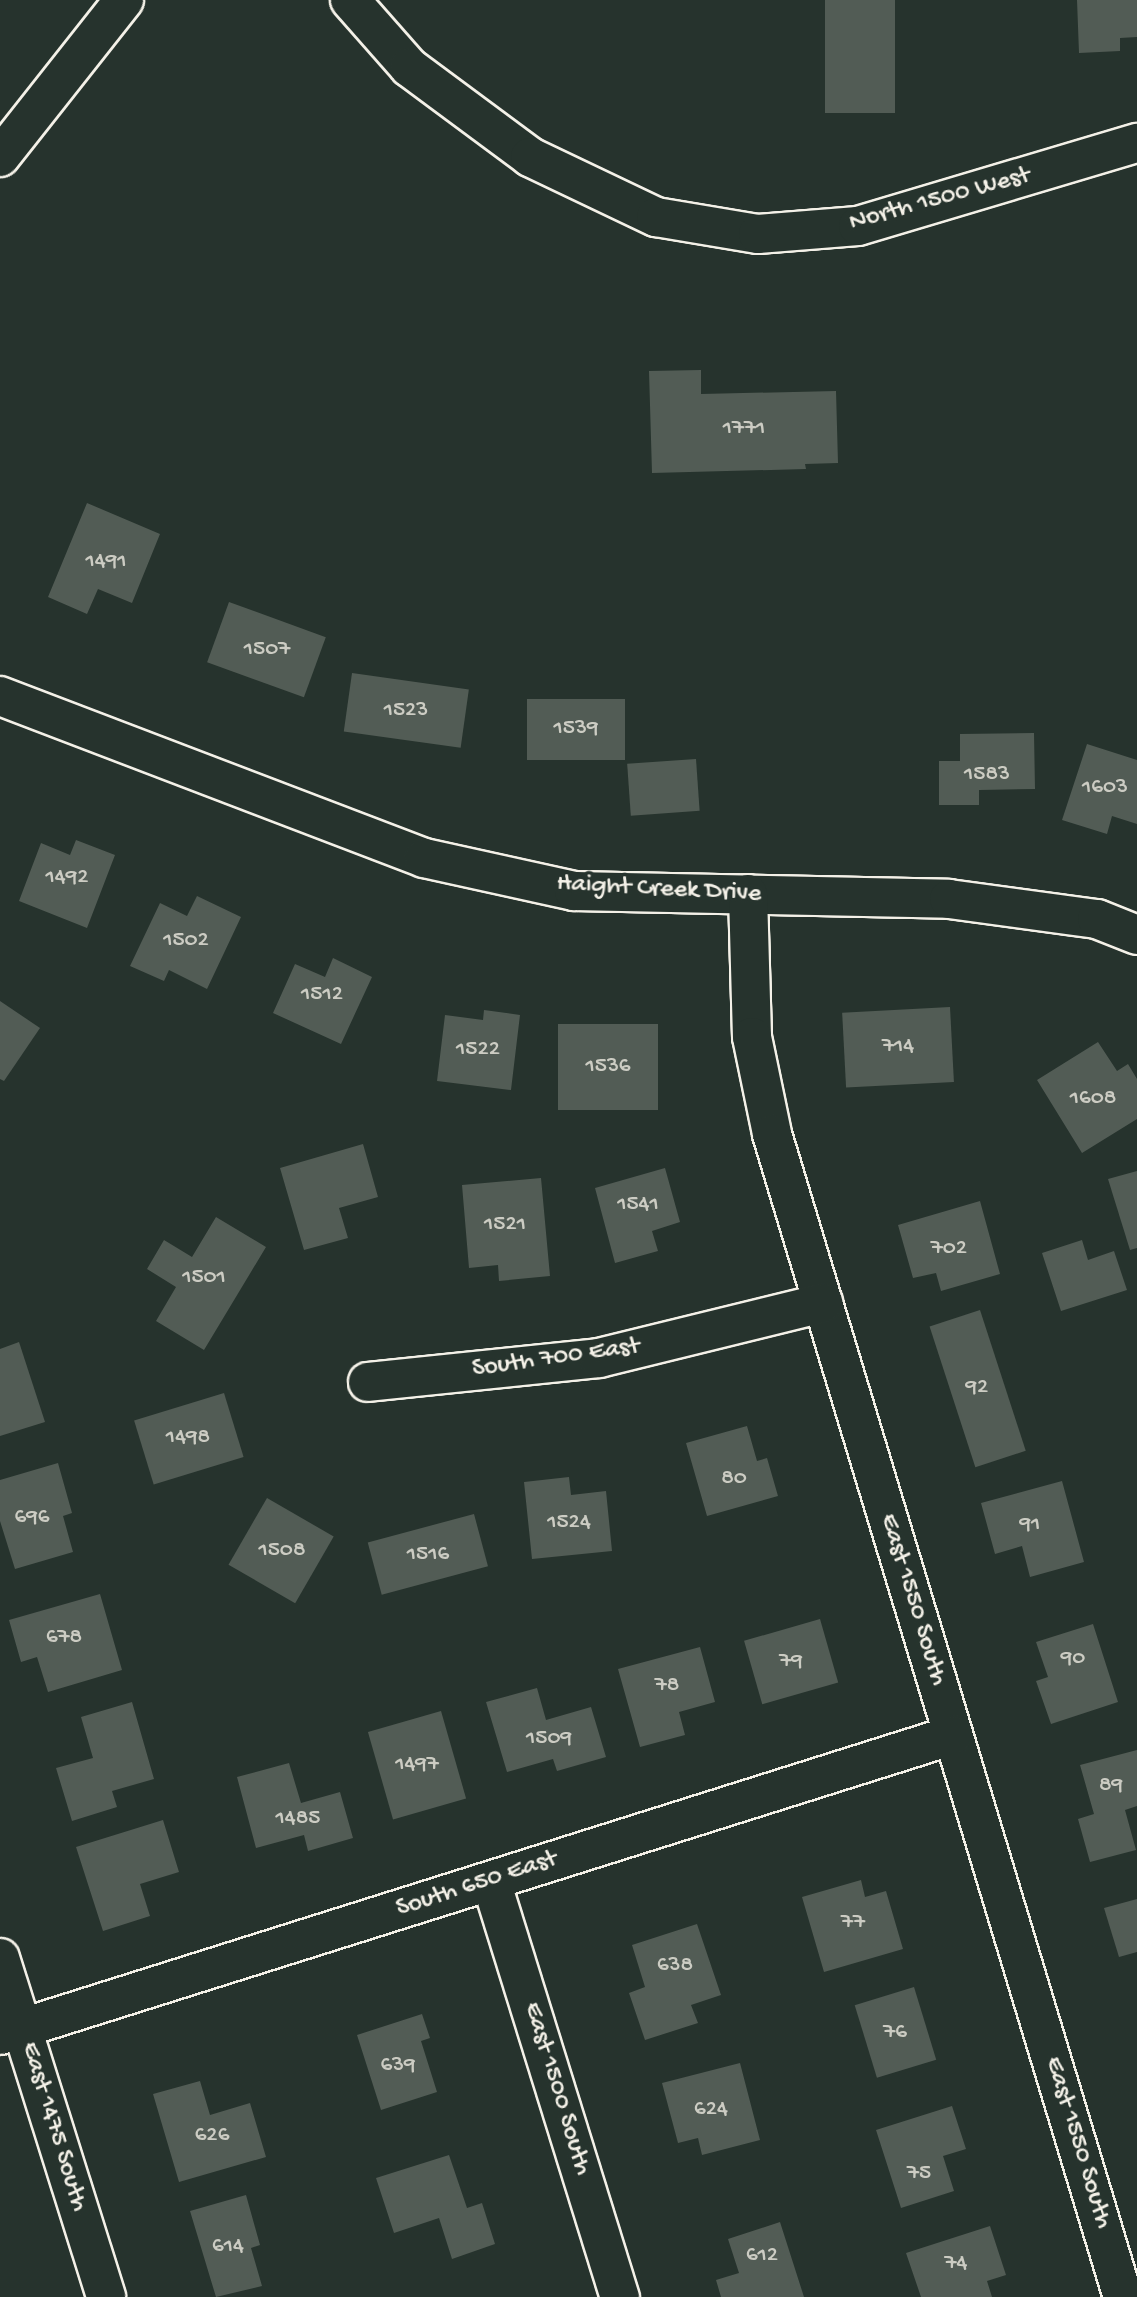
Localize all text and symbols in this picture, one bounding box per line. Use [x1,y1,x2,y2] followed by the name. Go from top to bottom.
[846,161,1034,239] street label: North 1500 West
[723,415,765,443] house number: 1771
[86,548,126,576] house number: 1491
[244,636,290,664] house number: 1507
[384,697,428,725] house number: 1523
[554,715,598,743] house number: 1539
[964,761,1010,789] house number: 1583
[1082,774,1128,802] house number: 1603
[46,864,88,892] house number: 1492
[556,869,762,911] street label: Haight Creek Drive
[163,927,209,955] house number: 1502
[301,981,343,1009] house number: 1512
[882,1033,914,1061] house number: 714
[456,1036,500,1064] house number: 1522
[586,1053,630,1081] house number: 1536
[1070,1085,1116,1113] house number: 1608
[617,1191,659,1219] house number: 1541
[484,1211,526,1239] house number: 1521
[931,1235,967,1263] house number: 702
[182,1264,226,1292] house number: 1501
[470,1332,642,1386] street label: South 700 East
[966,1374,988,1402] house number: 92
[166,1424,210,1452] house number: 1498
[721,1465,747,1493] house number: 80
[15,1504,49,1532] house number: 696
[547,1509,591,1537] house number: 1524
[871,1510,953,1690] street label: East 1550 South
[1020,1511,1040,1539] house number: 91
[258,1537,306,1565] house number: 1508
[407,1541,449,1569] house number: 1516
[46,1624,82,1652] house number: 678
[1061,1645,1085,1673] house number: 90
[779,1648,803,1676] house number: 79
[655,1672,679,1700] house number: 78
[526,1725,572,1753] house number: 1509
[395,1751,439,1779] house number: 1497
[1099,1772,1123,1800] house number: 89
[276,1805,320,1833] house number: 1485
[393,1844,561,1926] street label: South 650 East
[841,1909,865,1937] house number: 77
[657,1952,693,1980] house number: 638
[515,1999,597,2179] street label: East 1500 South
[883,2019,907,2047] house number: 76
[12,2039,94,2215] street label: East 1475 South
[380,2052,416,2080] house number: 639
[1036,2053,1118,2233] street label: East 1550 South
[694,2096,728,2124] house number: 624
[195,2122,229,2150] house number: 626
[907,2160,931,2188] house number: 75
[212,2233,244,2261] house number: 614
[746,2242,778,2270] house number: 612
[945,2250,967,2278] house number: 74

